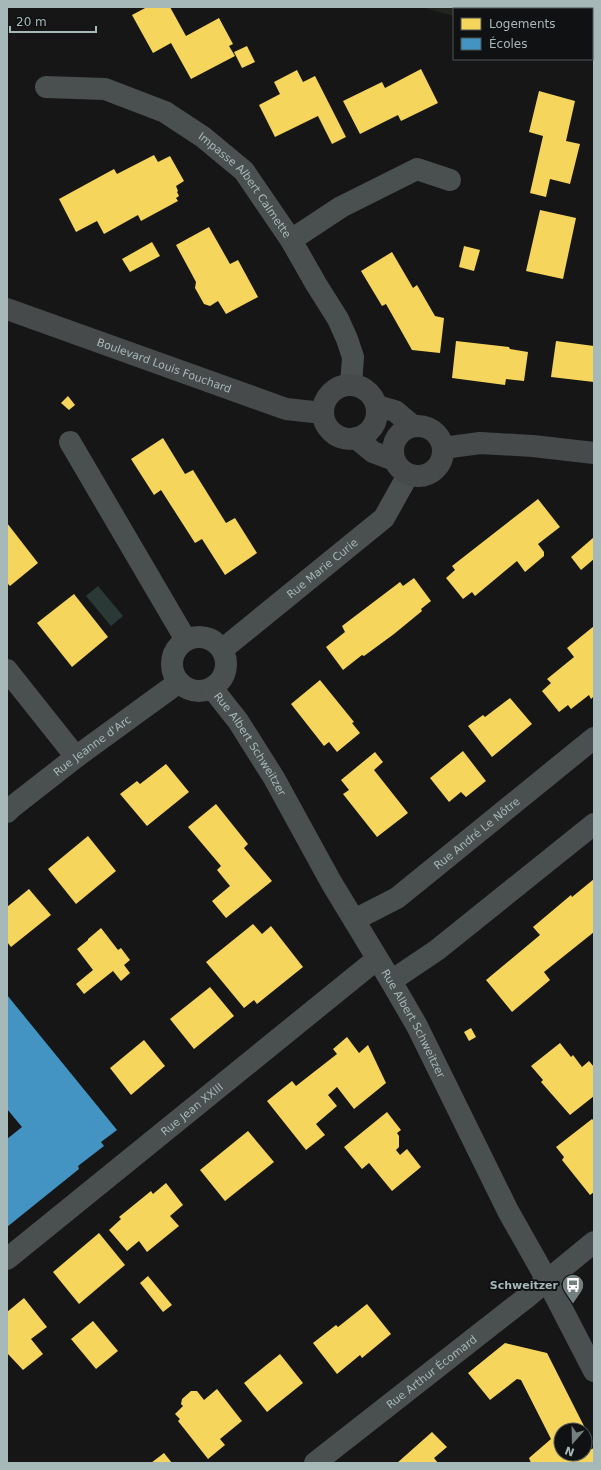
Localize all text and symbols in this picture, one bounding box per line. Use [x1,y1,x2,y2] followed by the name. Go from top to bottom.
[10,8,96,34] scale bar
[453,8,593,60] legend
[16,15,47,29] text: 20 m
[489,17,555,31] text: Logements
[489,36,528,51] text: Écoles
[196,130,294,241] street label: Impasse Albert Calmette
[95,336,233,396] street label: Boulevard Louis Fouchard
[285,536,361,601] street label: Rue Marie Curie
[211,690,289,799] street label: Rue Albert Schweitzer
[51,713,134,779] street label: Rue Jeanne d'Arc
[431,795,523,872] street label: Rue André Le Nôtre
[379,967,448,1081] street label: Rue Albert Schweitzer
[158,1080,226,1139] street label: Rue Jean XXIII
[560,1272,586,1305] bus stop icon: Schweitzer
[490,1279,559,1292] place label: Schweitzer
[384,1333,480,1412] street label: Rue Arthur Écomard
[553,1422,593,1462] north arrow
[563,1443,576,1459] text: N

